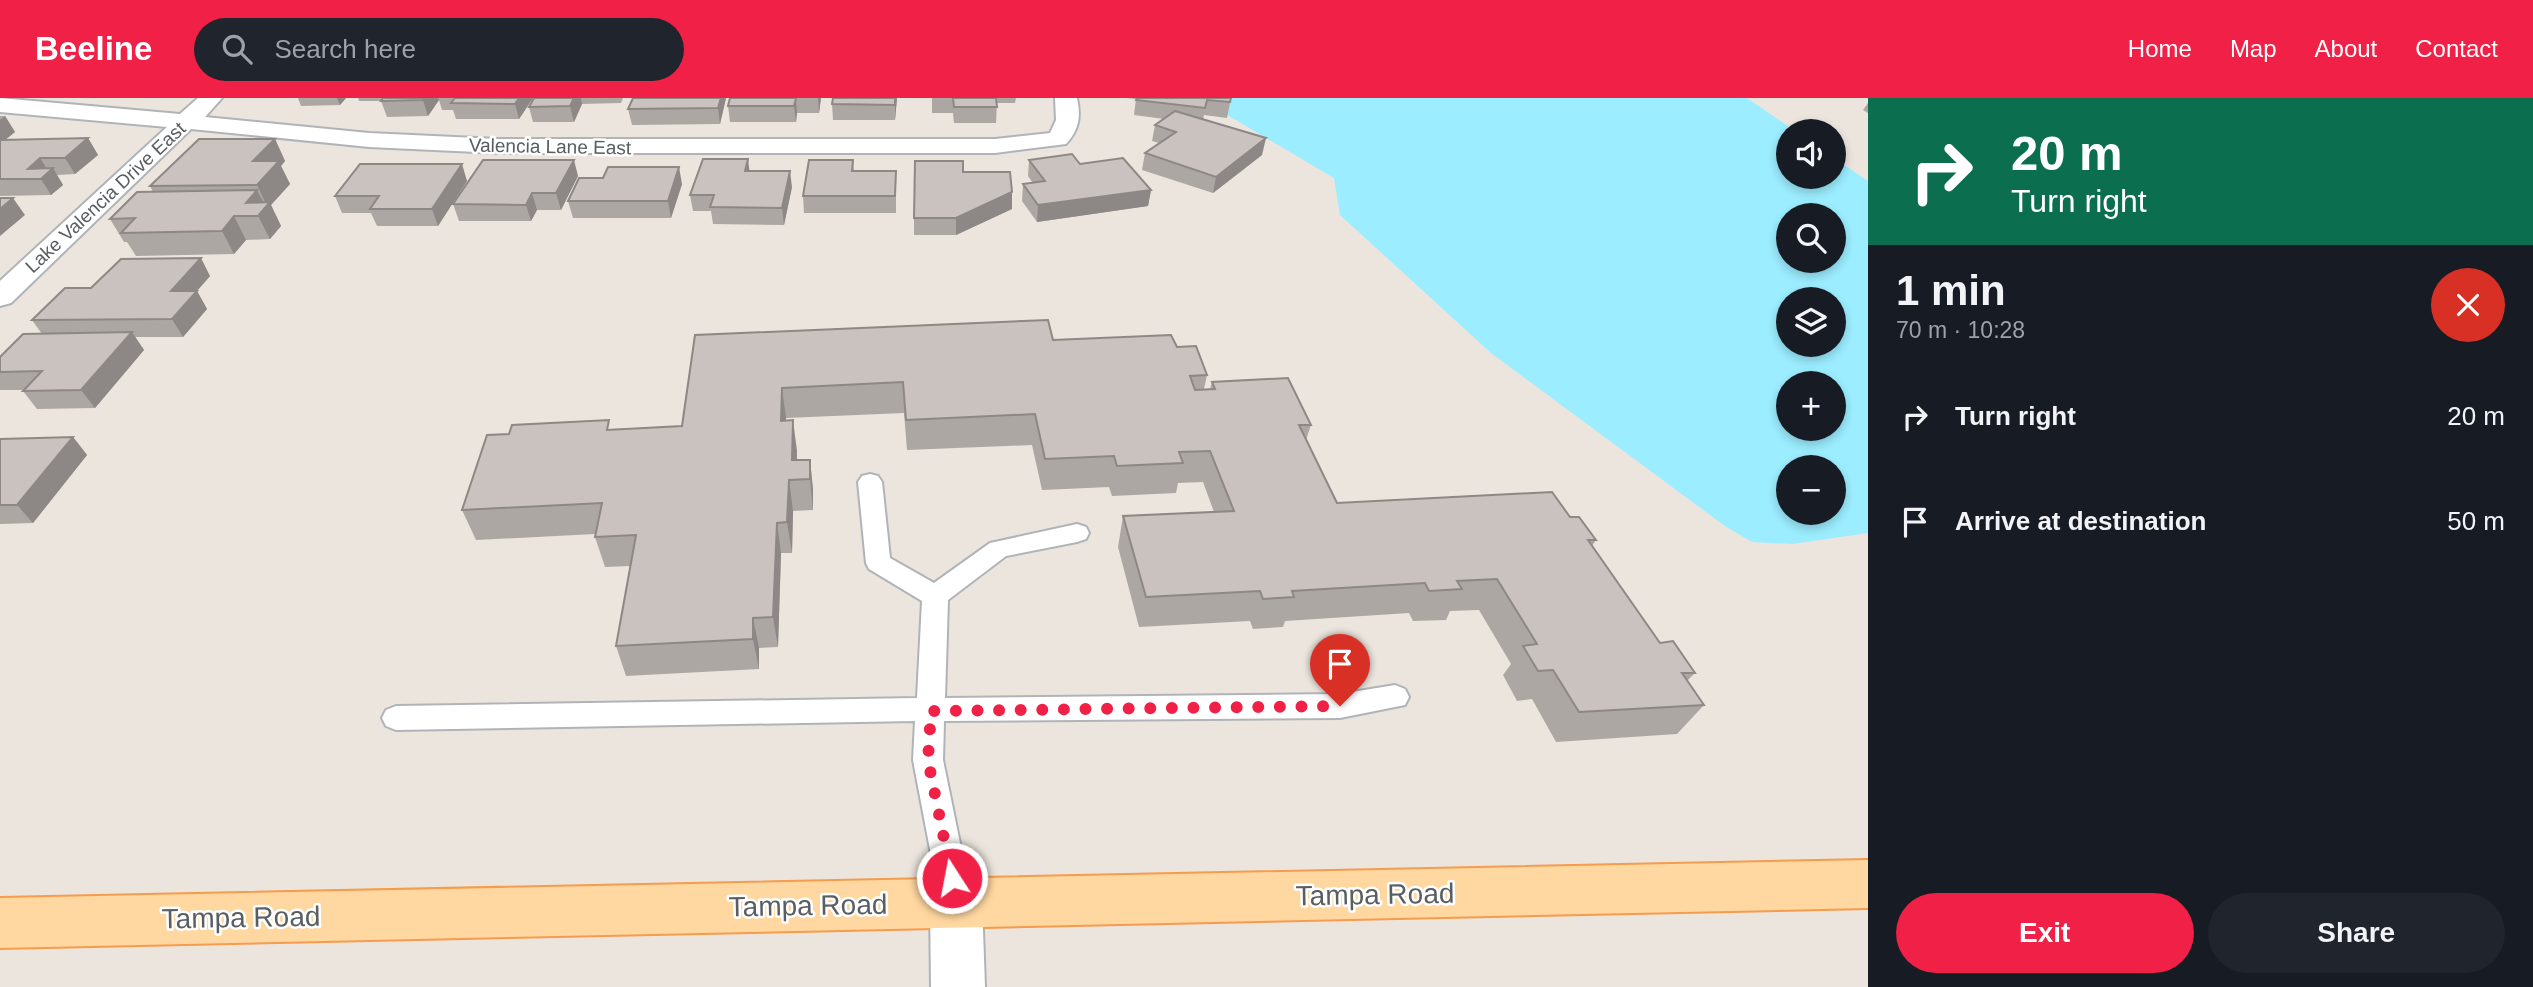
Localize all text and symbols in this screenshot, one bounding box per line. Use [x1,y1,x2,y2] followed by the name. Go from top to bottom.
[194,18,684,81] search box
[35,30,152,67] text: Beeline
[218,30,256,68] icon: search
[274,34,416,64] text: Search here
[2128,35,2192,62] text: Home
[2230,35,2277,62] text: Map
[2315,35,2377,62] text: About
[2415,35,2498,62] text: Contact
[21,117,190,277] street label: Lake Valencia Drive East
[1776,119,1846,525] map controls
[1776,119,1846,189] button: sound
[1896,126,1987,217] icon: right
[2011,126,2123,180] text: 20 m
[469,135,632,158] street label: Valencia Lane East
[2011,183,2147,219] text: Turn right
[1776,203,1846,273] button: search
[1896,267,2006,314] text: 1 min
[2431,268,2505,342] button: close
[1776,287,1846,357] button: layers
[1896,317,2025,343] text: 70 m · 10:28
[1776,371,1846,441] button: +
[1896,398,1934,436] icon: right
[1955,401,2076,431] text: Turn right
[2447,401,2505,431] text: 20 m
[1776,455,1846,525] button: −
[1896,503,1934,541] icon: arrive
[1955,506,2206,536] text: Arrive at destination
[2447,506,2505,536] text: 50 m
[1310,634,1370,706] pin
[1321,645,1359,683] icon: arrive
[915,841,989,915] position arrow
[1295,878,1455,911] street label: Tampa Road
[728,889,888,922] street label: Tampa Road
[1896,893,2194,973] button: Exit
[2208,893,2505,973] button: Share
[161,901,321,934] street label: Tampa Road

